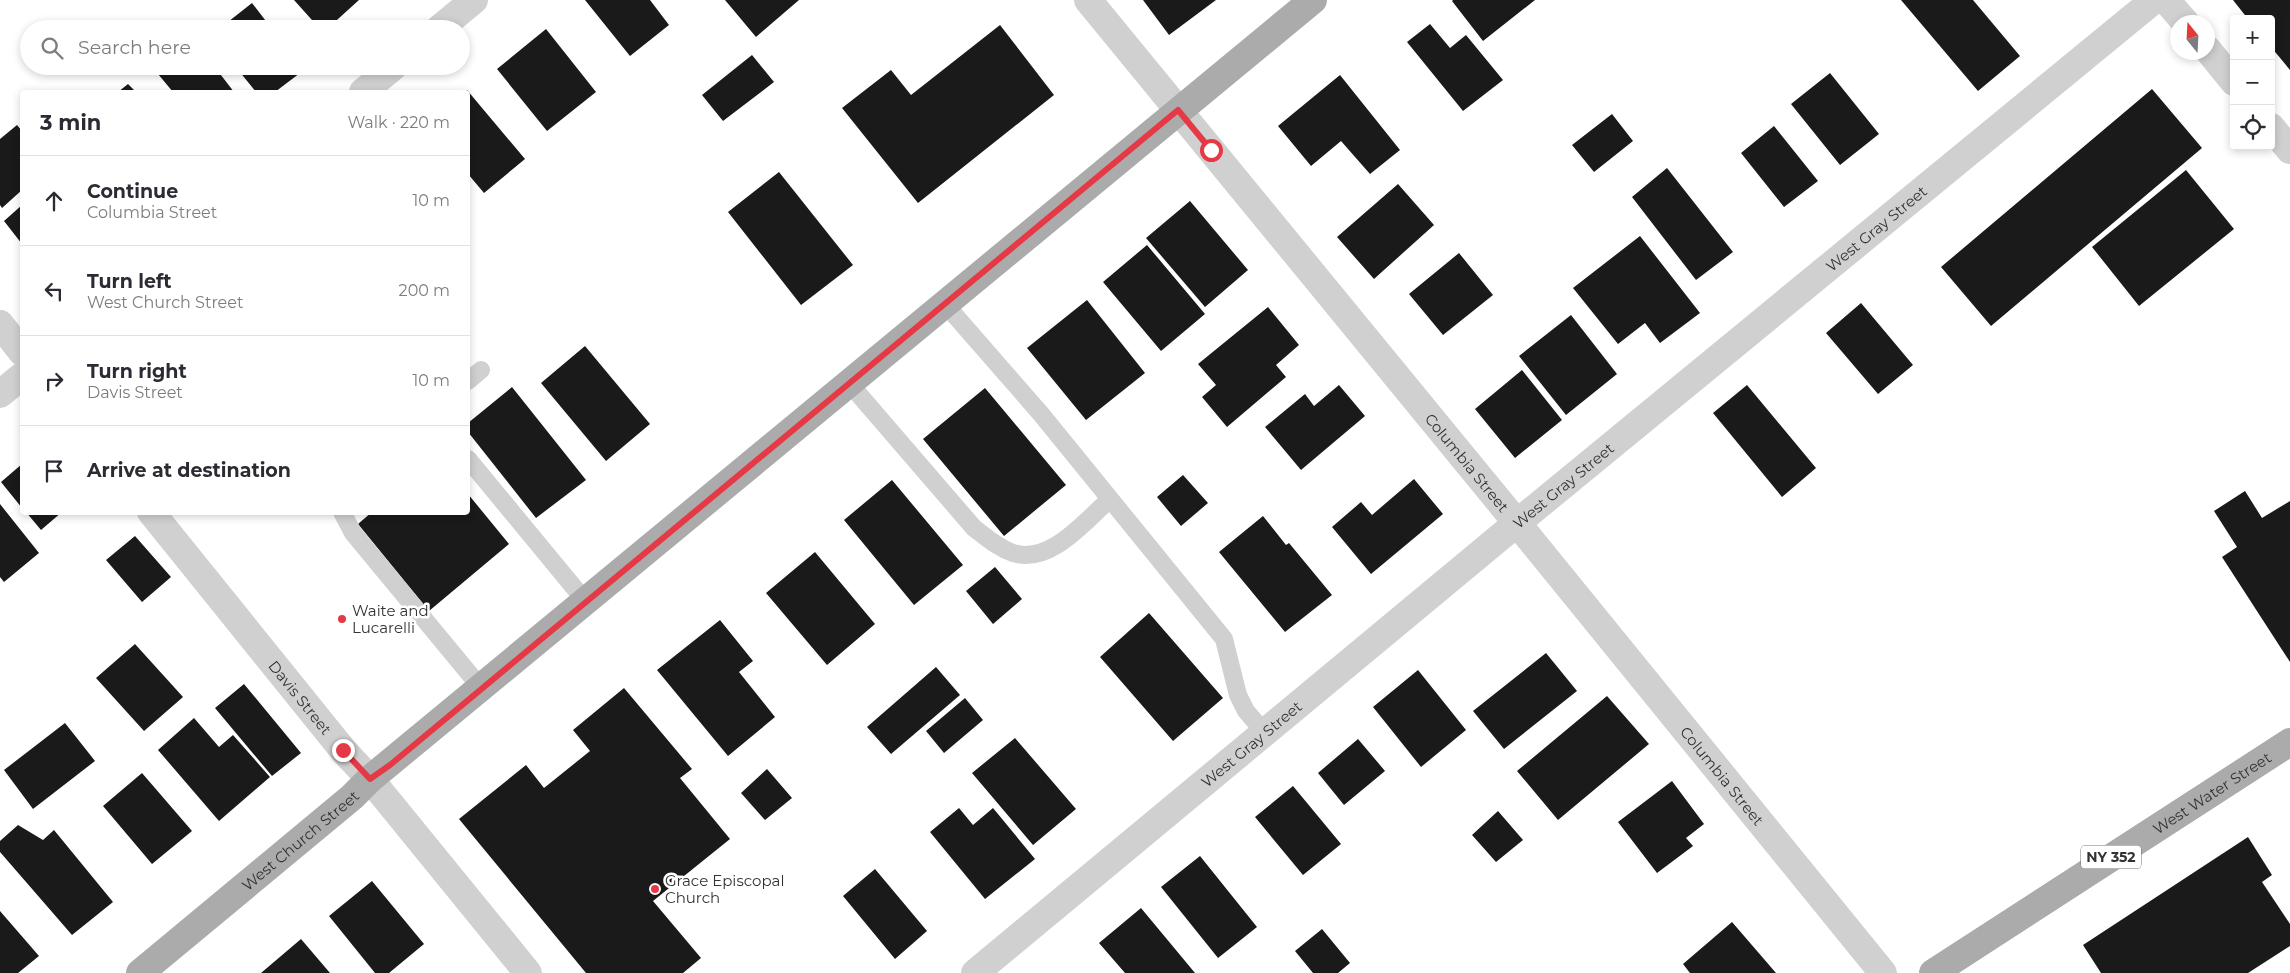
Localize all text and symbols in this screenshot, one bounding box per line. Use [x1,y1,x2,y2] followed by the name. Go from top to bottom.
[2170,15,2215,60] north arrow
[2230,15,2275,150] map controls
[2230,15,2275,60] button: +
[20,20,470,75] search box
[38,34,66,62] icon: search
[78,36,191,59] text: Search here
[2230,60,2275,105] button: −
[2230,105,2275,150] button: locate
[40,110,101,135] text: 3 min
[347,113,450,132] text: Walk · 220 m
[1200,139,1223,162] route start
[87,180,178,203] text: Continue
[1822,181,1930,275] street label: West Gray Street
[40,187,68,215] icon: ahead
[412,191,450,210] text: 10 m
[87,203,217,222] text: Columbia Street
[87,270,172,293] text: Turn left
[40,277,68,305] icon: left
[399,281,450,300] text: 200 m
[87,293,243,312] text: West Church Street
[87,360,187,383] text: Turn right
[40,367,68,395] icon: right
[412,371,450,390] text: 10 m
[87,383,183,402] text: Davis Street
[1421,409,1513,516] street label: Columbia Street
[1509,438,1617,532] street label: West Gray Street
[40,457,68,485] icon: arrive
[87,459,291,482] text: Arrive at destination
[352,601,429,637] place label: Waite and Lucarelli
[336,613,348,625] marker: Waite and Lucarelli
[265,656,336,738] street label: Davis Street
[1197,696,1305,791] street label: West Gray Street
[1677,722,1768,829] street label: Columbia Street
[332,739,355,762] route end
[2149,747,2274,838] street label: West Water Street
[238,786,363,894] street label: West Church Street
[2081,846,2141,869] road number: NY 352
[665,871,784,907] place label: Grace Episcopal Church
[649,883,661,895] marker: Grace Episcopal Church

